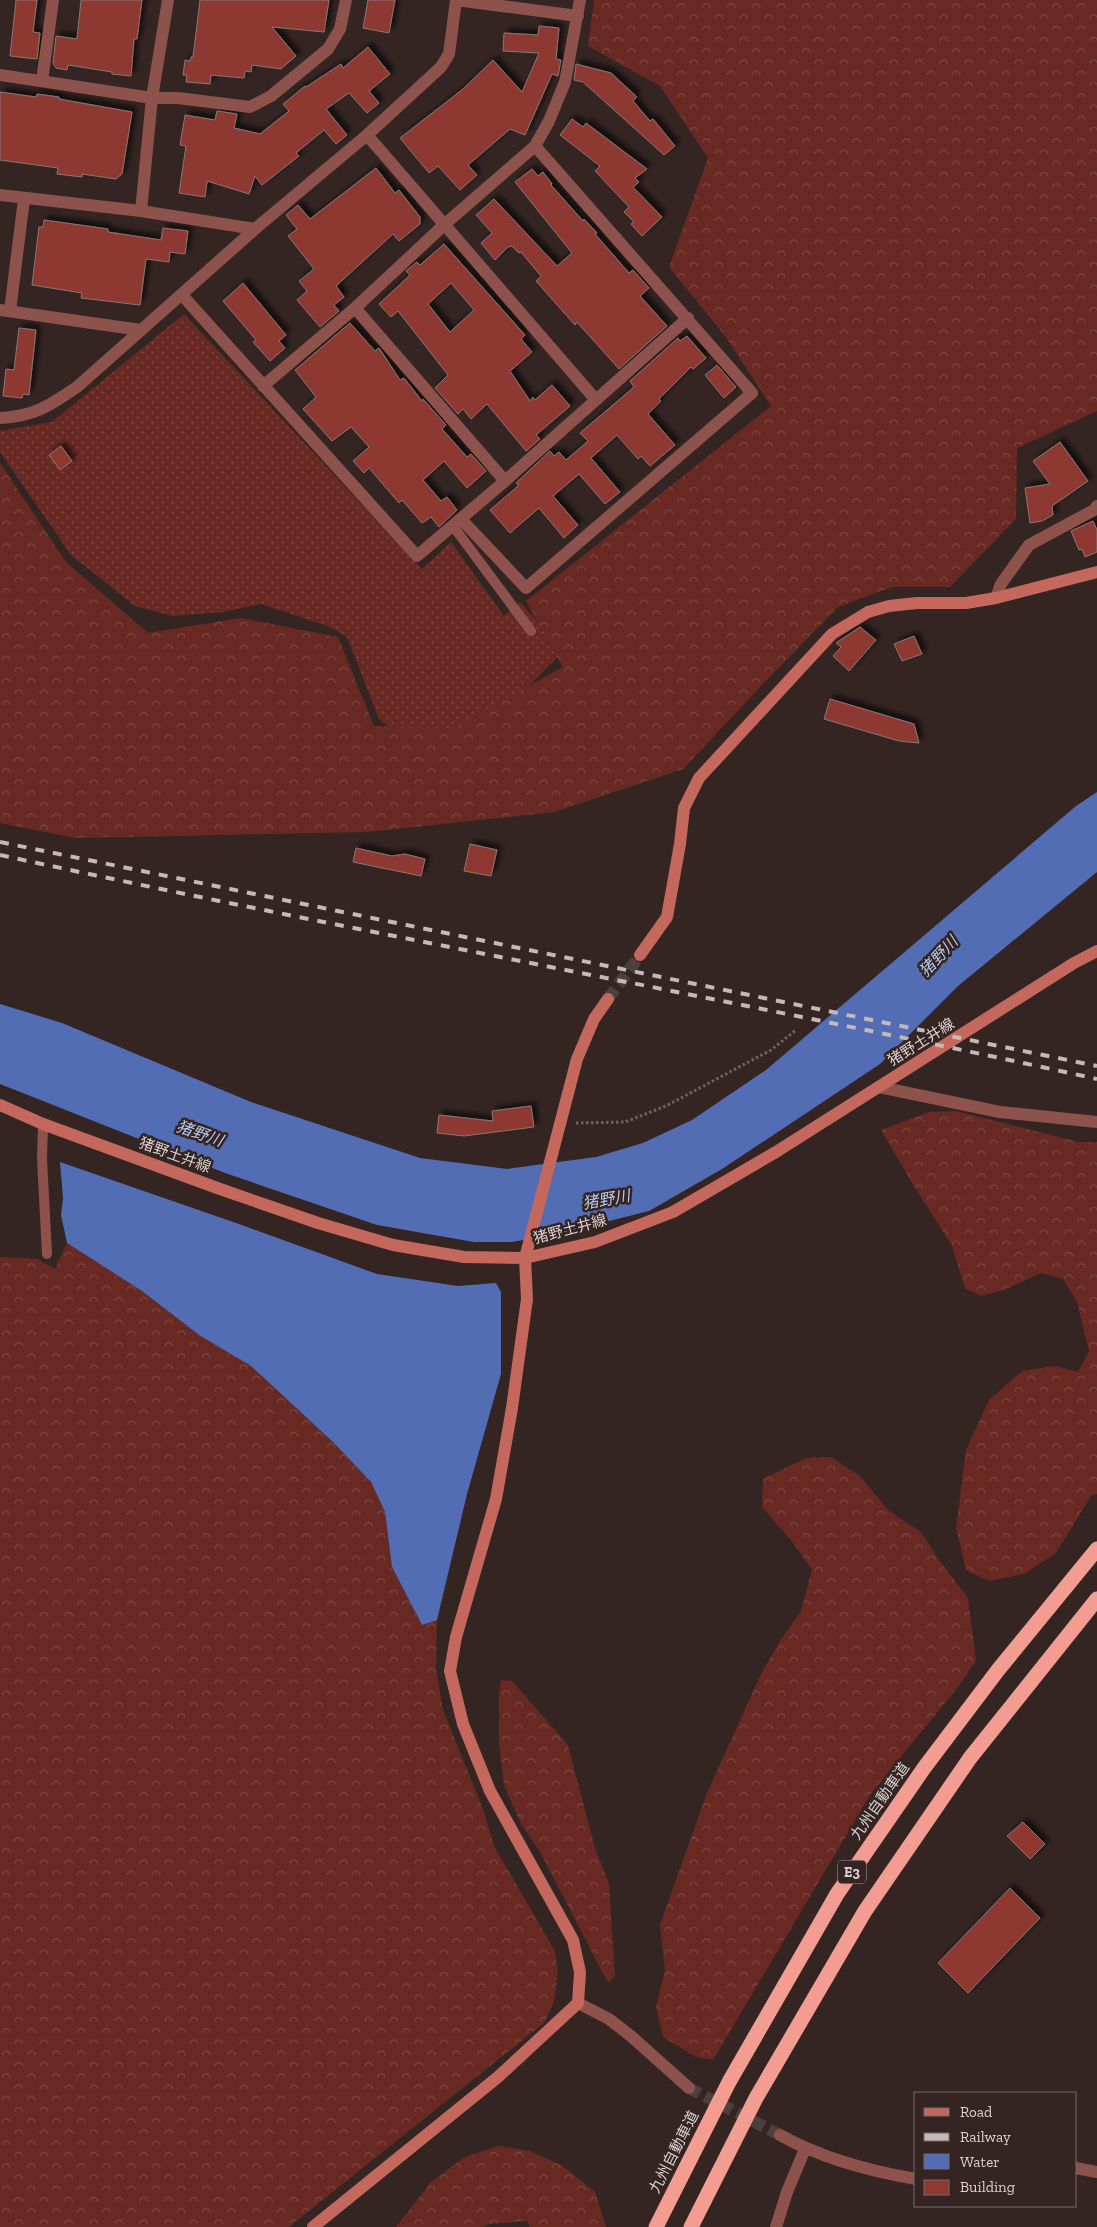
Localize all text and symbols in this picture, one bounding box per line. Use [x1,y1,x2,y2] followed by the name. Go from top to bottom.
[915,931,963,980] water label: 猪野川
[884,1014,958,1070] street label: 猪野土井線
[174,1117,228,1151] water label: 猪野川
[137,1134,213,1176] street label: 猪野土井線
[581,1186,633,1213] water label: 猪野川
[531,1211,609,1247] street label: 猪野土井線
[847,1759,913,1843] street label: 九州自動車道
[838,1860,866,1884] road number: E3
[914,2092,1077,2207] legend
[960,2103,993,2121] text: Road
[646,2108,702,2196] street label: 九州自動車道
[960,2128,1011,2146] text: Railway
[960,2153,1000,2171] text: Water
[960,2178,1015,2196] text: Building

